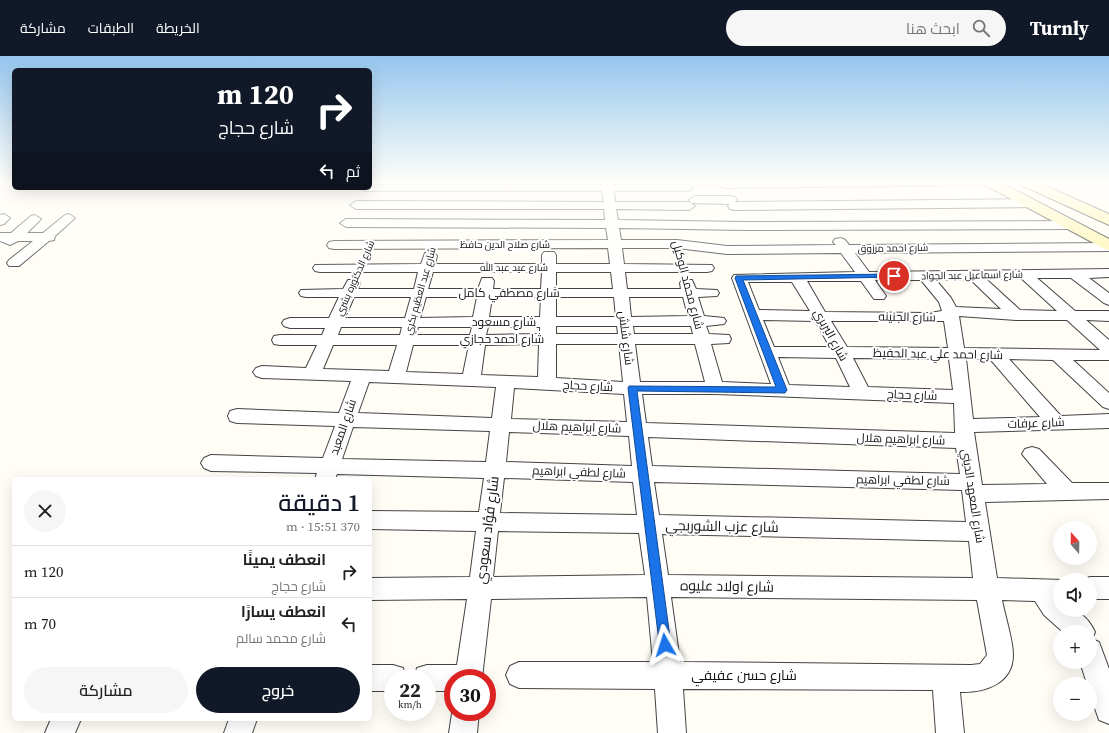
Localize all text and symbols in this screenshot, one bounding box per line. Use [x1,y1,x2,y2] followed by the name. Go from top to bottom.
[726,10,1006,46] search box
[1030,15,1089,41] text: Turnly
[970,17,992,39] icon: search
[20,18,66,38] text: مشاركة
[88,18,134,38] text: الطبقات
[156,18,200,38] text: الخريطة
[906,18,960,39] text: ابحث هنا
[217,75,294,113] text: 120 m
[308,84,360,136] icon: right
[218,115,294,140] text: شارع حجاج
[316,160,338,182] icon: left
[346,161,360,182] text: ثم
[333,238,378,318] street label: شارع الدكتوره بشري
[460,238,550,251] street label: شارع صلاح الدين حافظ
[668,239,708,331] street label: شارع محمد الوكيل
[858,241,928,255] street label: شارع احمد مرزوق
[401,246,440,337] street label: شارع عبد العظيم بكري
[877,259,911,293] pin
[480,260,548,274] street label: شارع عيد عبد الله
[883,265,905,287] icon: arrive
[921,268,1023,282] street label: شارع اسماعيل عبد الجواد
[458,285,560,303] street label: شارع مصطفي كامل
[808,306,852,365] street label: شارع البربري
[878,309,936,326] street label: شارع الجنينه
[615,310,637,366] street label: شارع شلش
[472,314,536,330] street label: شارع مسعود
[460,331,544,349] street label: شارع احمد حجازي
[873,345,1003,365] street label: شارع احمد علي عبد الحفيظ
[562,377,614,395] street label: شارع حجاج
[887,386,938,404] street label: شارع حجاج
[326,397,360,457] street label: شارع المعبد
[1007,414,1065,432] street label: شارع عرفات
[532,417,622,437] street label: شارع ابراهيم هلال
[856,429,946,449] street label: شارع ابراهيم هلال
[956,448,988,545] street label: شارع المعهد الديني
[532,462,626,484] street label: شارع لطفي ابراهيم
[856,471,950,491] street label: شارع لطفي ابراهيم
[470,475,506,585] street label: شارع فؤاد سعودي
[278,486,360,519] text: 1 دقيقة
[24,490,66,532] button: close
[665,515,779,539] street label: شارع عزب الشوربجي
[286,518,360,535] text: 370 m · 15:51
[1053,521,1097,565] north arrow
[1053,521,1097,721] map controls
[243,549,326,570] text: انعطف يمينًا
[24,561,64,582] text: 120 m
[338,561,360,583] icon: right
[1053,573,1097,617] button: sound
[680,575,774,597] street label: شارع اولاد عليوه
[271,578,326,595] text: شارع حجاج
[241,601,326,622] text: انعطف يسارًا
[24,613,56,634] text: 70 m
[338,613,360,635] icon: left
[644,624,686,666] position arrow
[1053,625,1097,669] button: +
[236,630,326,647] text: شارع محمد سالم
[691,665,797,687] street label: شارع حسن عفيفي
[24,667,188,713] button: مشاركة
[196,667,360,713] button: خروج
[444,669,496,721] speed limit sign: 30
[399,676,421,704] text: 22
[1053,677,1097,721] button: −
[398,698,422,711] text: km/h

